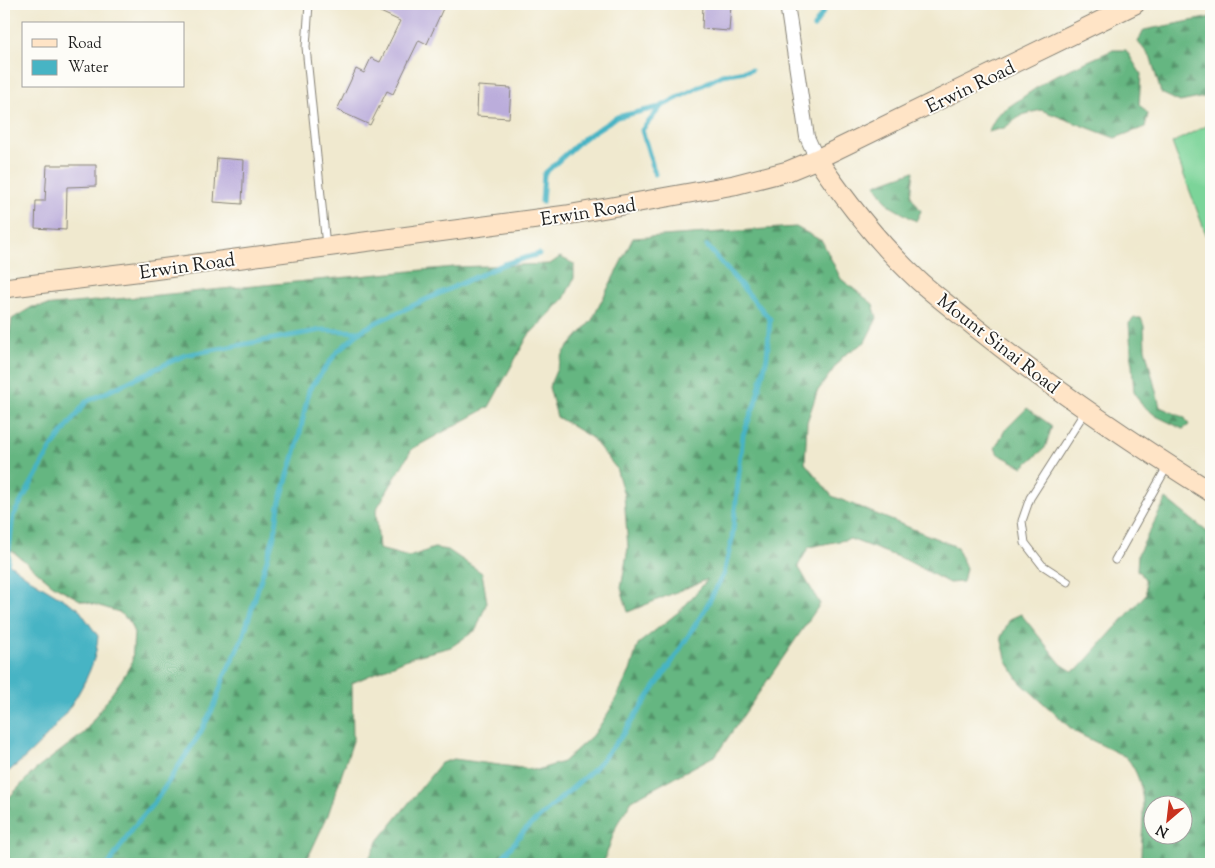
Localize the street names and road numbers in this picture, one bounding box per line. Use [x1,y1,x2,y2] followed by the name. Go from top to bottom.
[922,55,1020,121] street label: Erwin Road
[539,193,638,234] street label: Erwin Road
[138,247,237,288] street label: Erwin Road
[930,288,1065,402] street label: Mount Sinai Road

